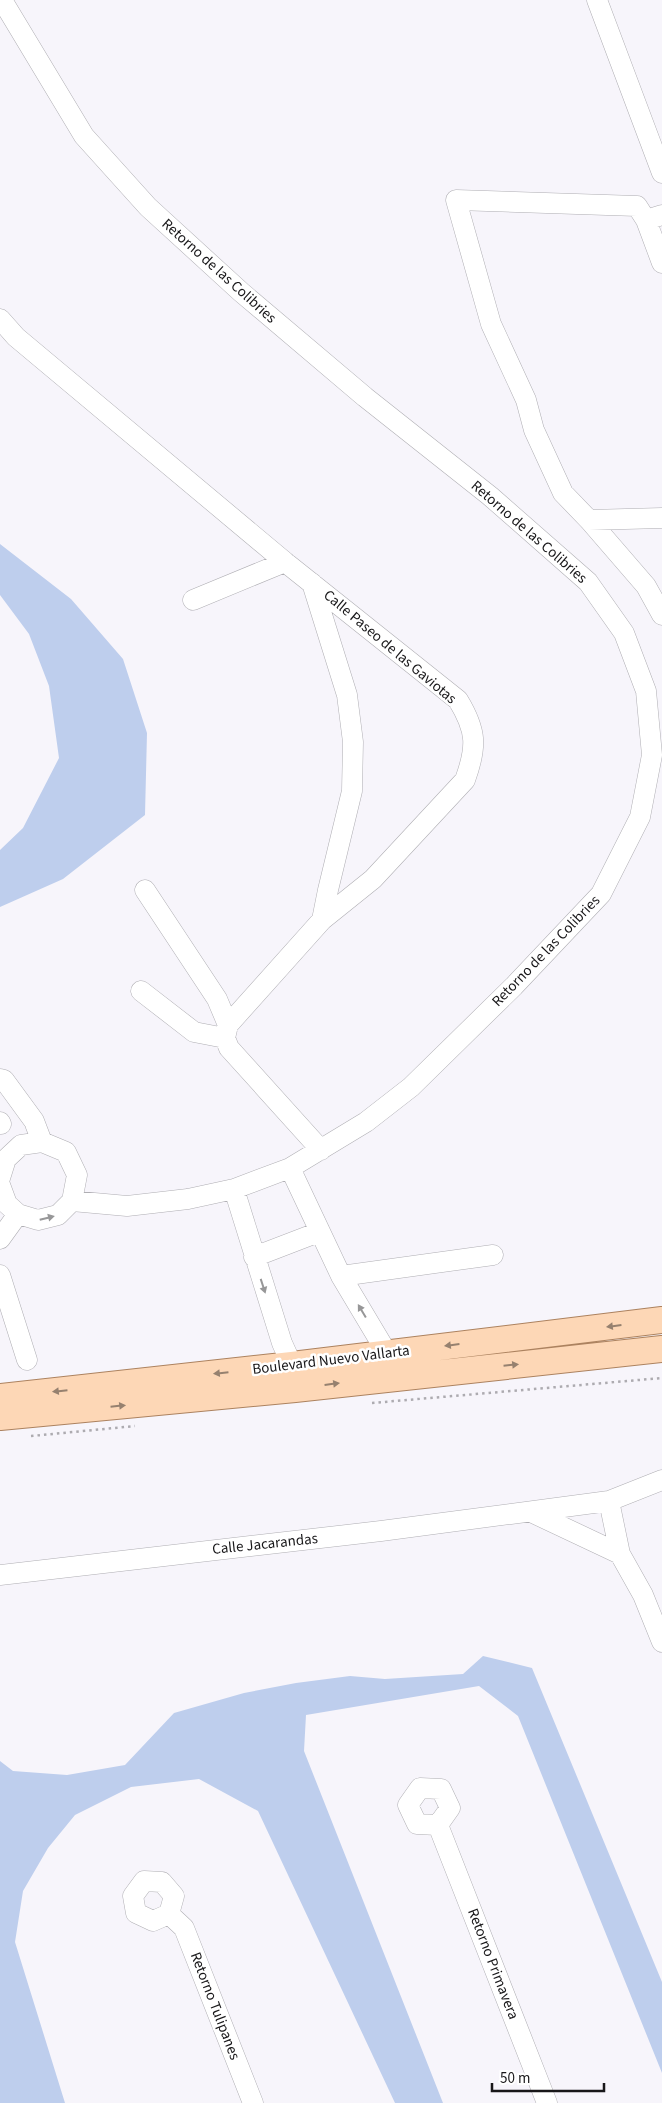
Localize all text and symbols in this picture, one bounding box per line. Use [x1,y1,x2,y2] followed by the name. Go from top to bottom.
[157,214,281,328] street label: Retorno de las Colibries
[466,476,592,588] street label: Retorno de las Colibries
[319,585,461,709] street label: Calle Paseo de las Gaviotas
[487,891,605,1011] street label: Retorno de las Colibries
[40,1213,55,1221] one-way arrow
[260,1278,268,1293] one-way arrow
[358,1304,367,1317] one-way arrow
[605,1322,621,1330] one-way arrow
[251,1340,411,1380] street label: Boulevard Nuevo Vallarta
[444,1341,460,1349] one-way arrow
[503,1360,519,1368] one-way arrow
[213,1369,229,1377] one-way arrow
[324,1380,340,1388] one-way arrow
[52,1387,68,1395] one-way arrow
[110,1402,126,1410] one-way arrow
[211,1528,319,1560] street label: Calle Jacarandas
[462,1905,524,2023] street label: Retorno Primavera
[185,1949,245,2063] street label: Retorno Tulipanes
[492,2060,604,2092] scale bar
[500,2068,530,2089] text: 50 m

